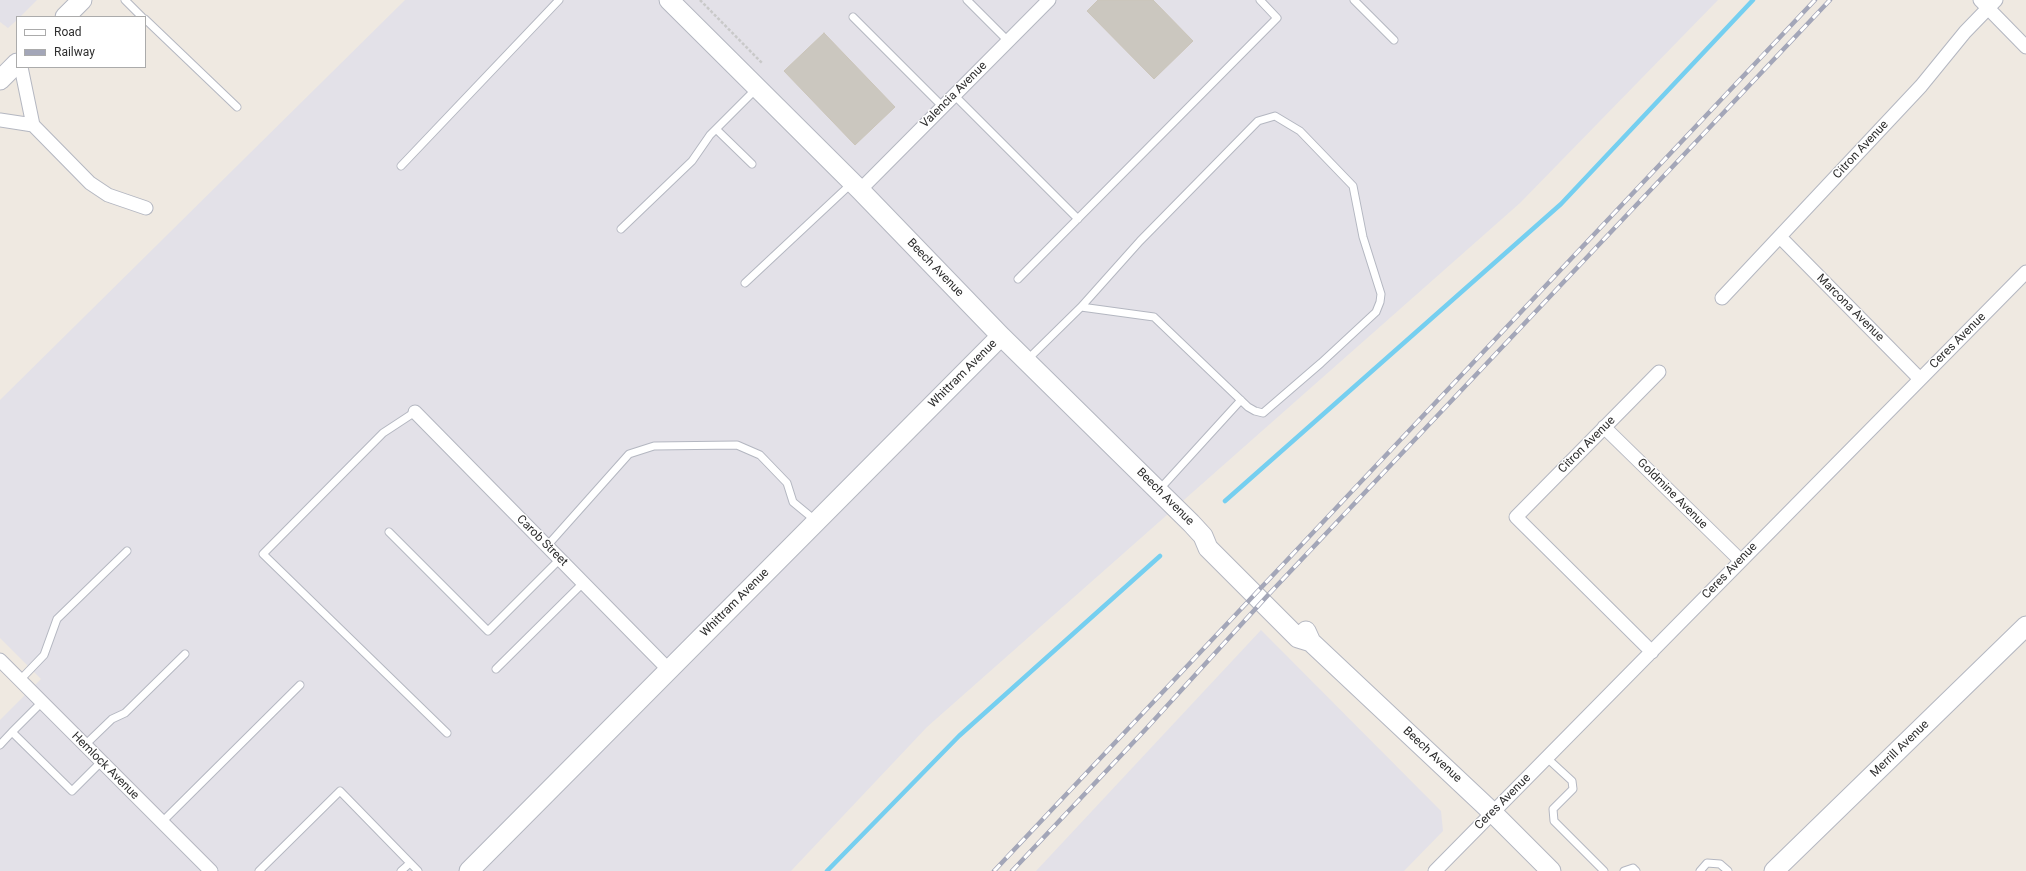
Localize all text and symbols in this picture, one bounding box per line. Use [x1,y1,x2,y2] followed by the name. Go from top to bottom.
[16,16,146,68] legend
[54,25,82,39] text: Road
[54,45,95,59] text: Railway
[918,59,990,131] street label: Valencia Avenue
[1830,118,1892,182] street label: Citron Avenue
[904,236,966,300] street label: Beech Avenue
[1813,271,1887,345] street label: Marcona Avenue
[1927,310,1989,372] street label: Ceres Avenue
[926,337,1000,411] street label: Whittram Avenue
[1556,414,1618,476] street label: Citron Avenue
[1634,456,1710,532] street label: Goldmine Avenue
[1133,465,1197,529] street label: Beech Avenue
[513,512,571,570] street label: Carob Street
[1699,540,1761,602] street label: Ceres Avenue
[698,566,772,640] street label: Whittram Avenue
[1868,717,1932,781] street label: Merrill Avenue
[1400,724,1464,786] street label: Beech Avenue
[68,729,142,803] street label: Hemlock Avenue
[1472,771,1534,833] street label: Ceres Avenue

